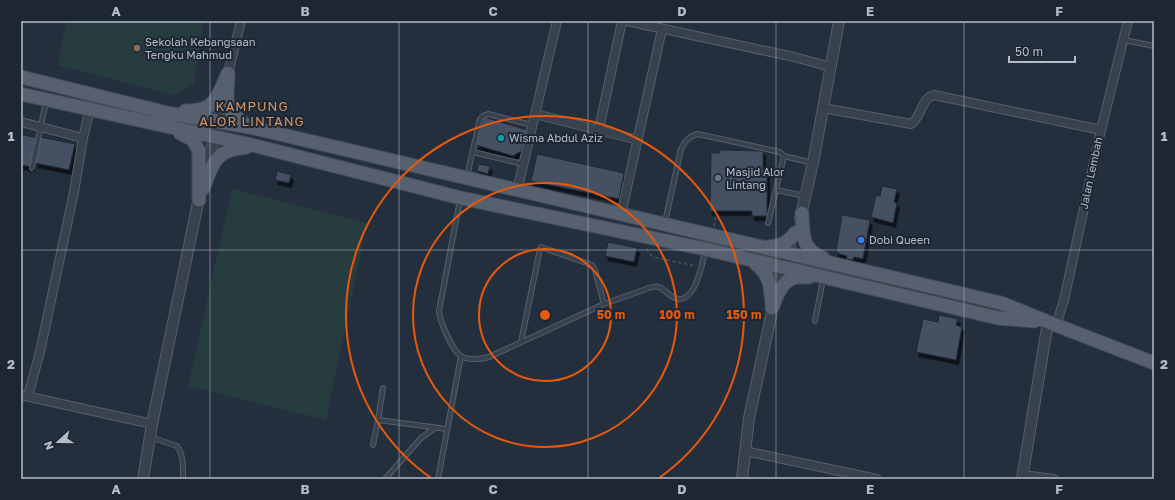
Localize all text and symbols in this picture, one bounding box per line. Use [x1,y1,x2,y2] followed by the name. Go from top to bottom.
[111,3,121,19] text: A
[300,3,310,19] text: B
[488,3,498,19] text: C
[677,3,687,19] text: D
[866,3,874,19] text: E
[1055,3,1063,19] text: F
[145,35,256,61] place label: Sekolah Kebangsaan Tengku Mahmud
[1009,38,1075,64] scale bar
[132,43,142,53] marker: Sekolah Kebangsaan Tengku Mahmud
[1015,44,1043,59] text: 50 m
[199,98,305,129] district label: KAMPUNG ALOR LINTANG
[8,128,15,144] text: 1
[1161,128,1168,144] text: 1
[509,131,603,144] place label: Wisma Abdul Aziz
[496,133,506,143] marker: Wisma Abdul Aziz
[1077,136,1105,210] street label: Jalan Lembah
[726,165,785,191] place label: Masjid Alor Lintang
[713,173,723,183] marker: Masjid Alor Lintang
[869,233,930,246] place label: Dobi Queen
[856,235,866,245] marker: Dobi Queen
[597,307,625,322] text: 50 m
[659,307,695,322] text: 100 m
[727,307,761,322] text: 150 m
[538,308,552,322] centre of rings
[7,356,15,372] text: 2
[1160,356,1168,372] text: 2
[38,422,78,462] north arrow
[41,440,56,452] text: N
[111,481,121,497] text: A
[300,481,310,497] text: B
[488,481,498,497] text: C
[677,481,687,497] text: D
[866,481,874,497] text: E
[1055,481,1063,497] text: F

